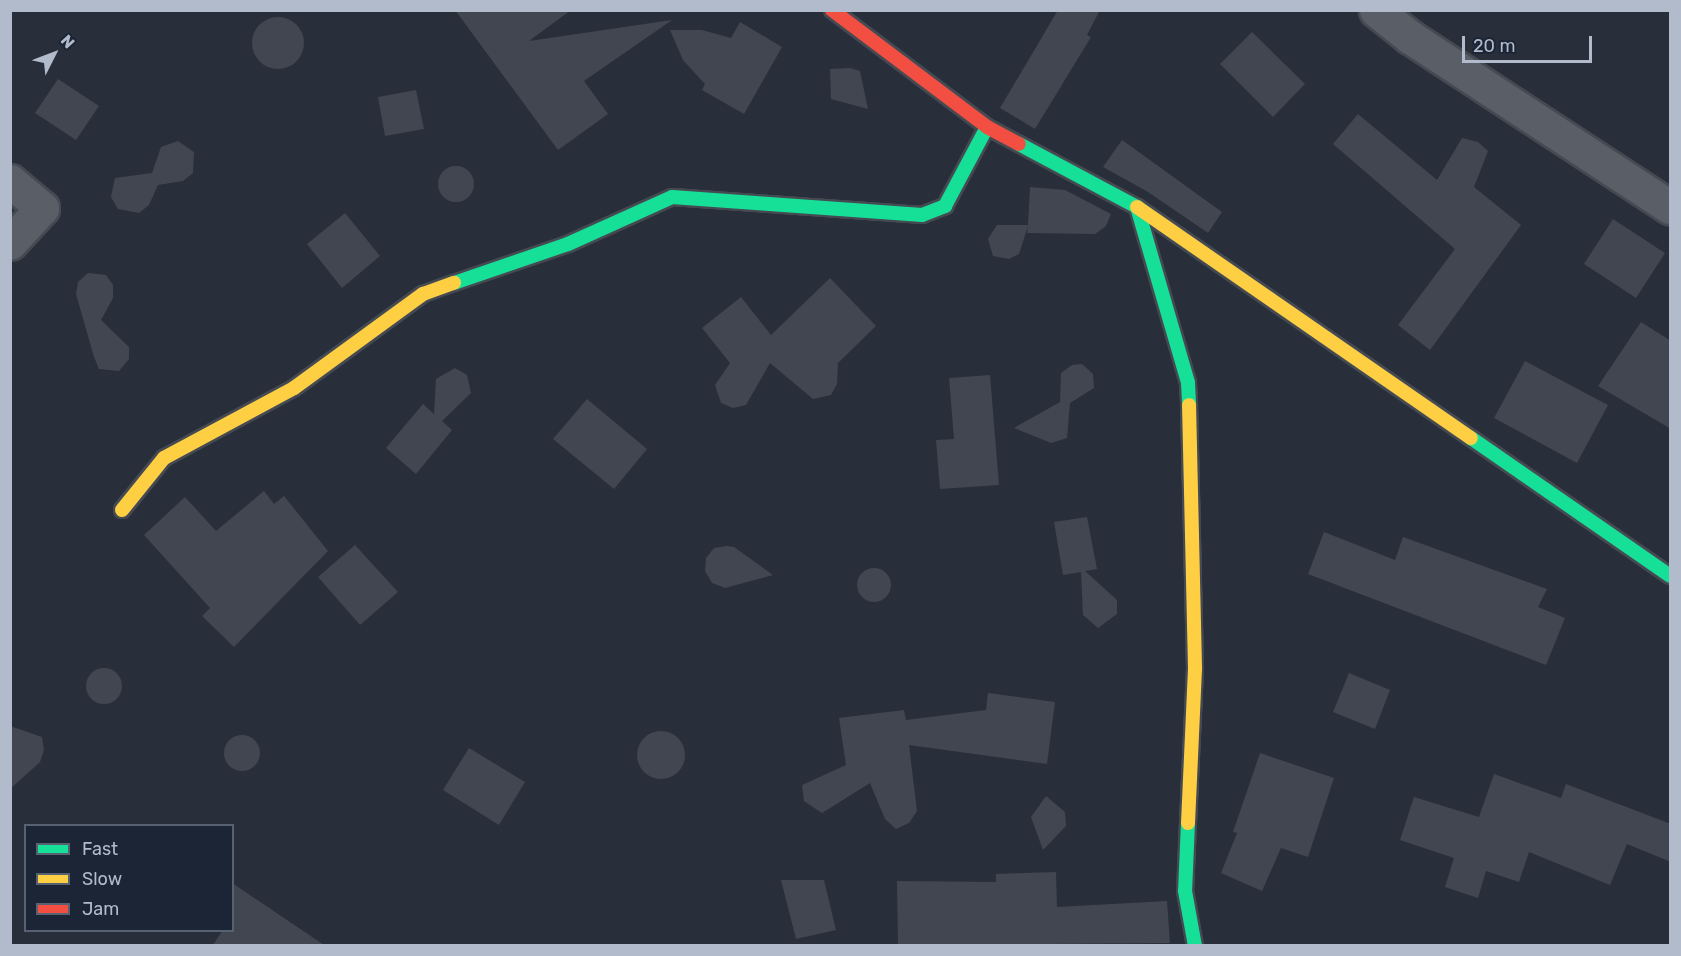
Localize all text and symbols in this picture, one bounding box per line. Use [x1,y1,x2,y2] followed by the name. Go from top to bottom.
[24,24,84,84] north arrow
[1465,24,1596,62] scale bar
[57,31,79,52] text: N
[1473,35,1515,57] text: 20 m
[24,824,234,932] legend
[82,838,118,860] text: Fast
[82,868,122,890] text: Slow
[82,898,119,920] text: Jam

